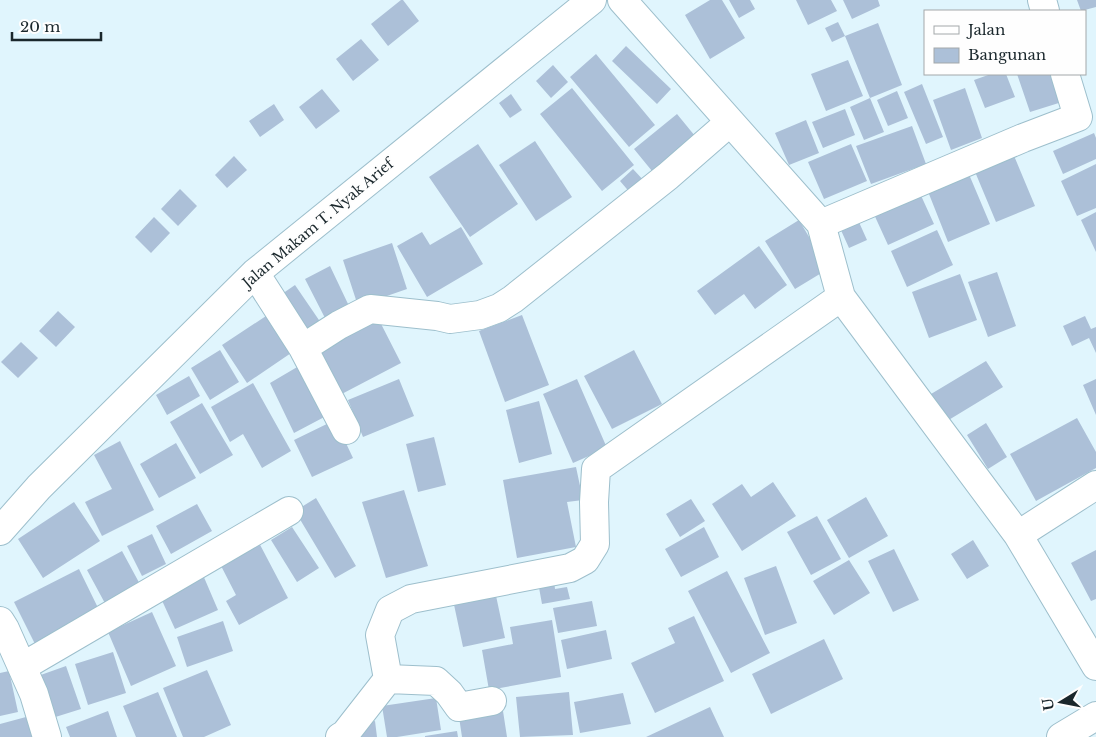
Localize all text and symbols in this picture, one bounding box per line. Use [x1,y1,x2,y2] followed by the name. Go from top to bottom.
[12,10,101,42] scale bar
[924,10,1086,75] legend
[20,17,60,36] text: 20 m
[966,20,1005,39] text: Jalan
[968,45,1046,64] text: Bangunan
[237,153,399,293] street label: Jalan Makam T. Nyak Arief
[1036,677,1086,727] north arrow
[1038,696,1058,712] text: U

